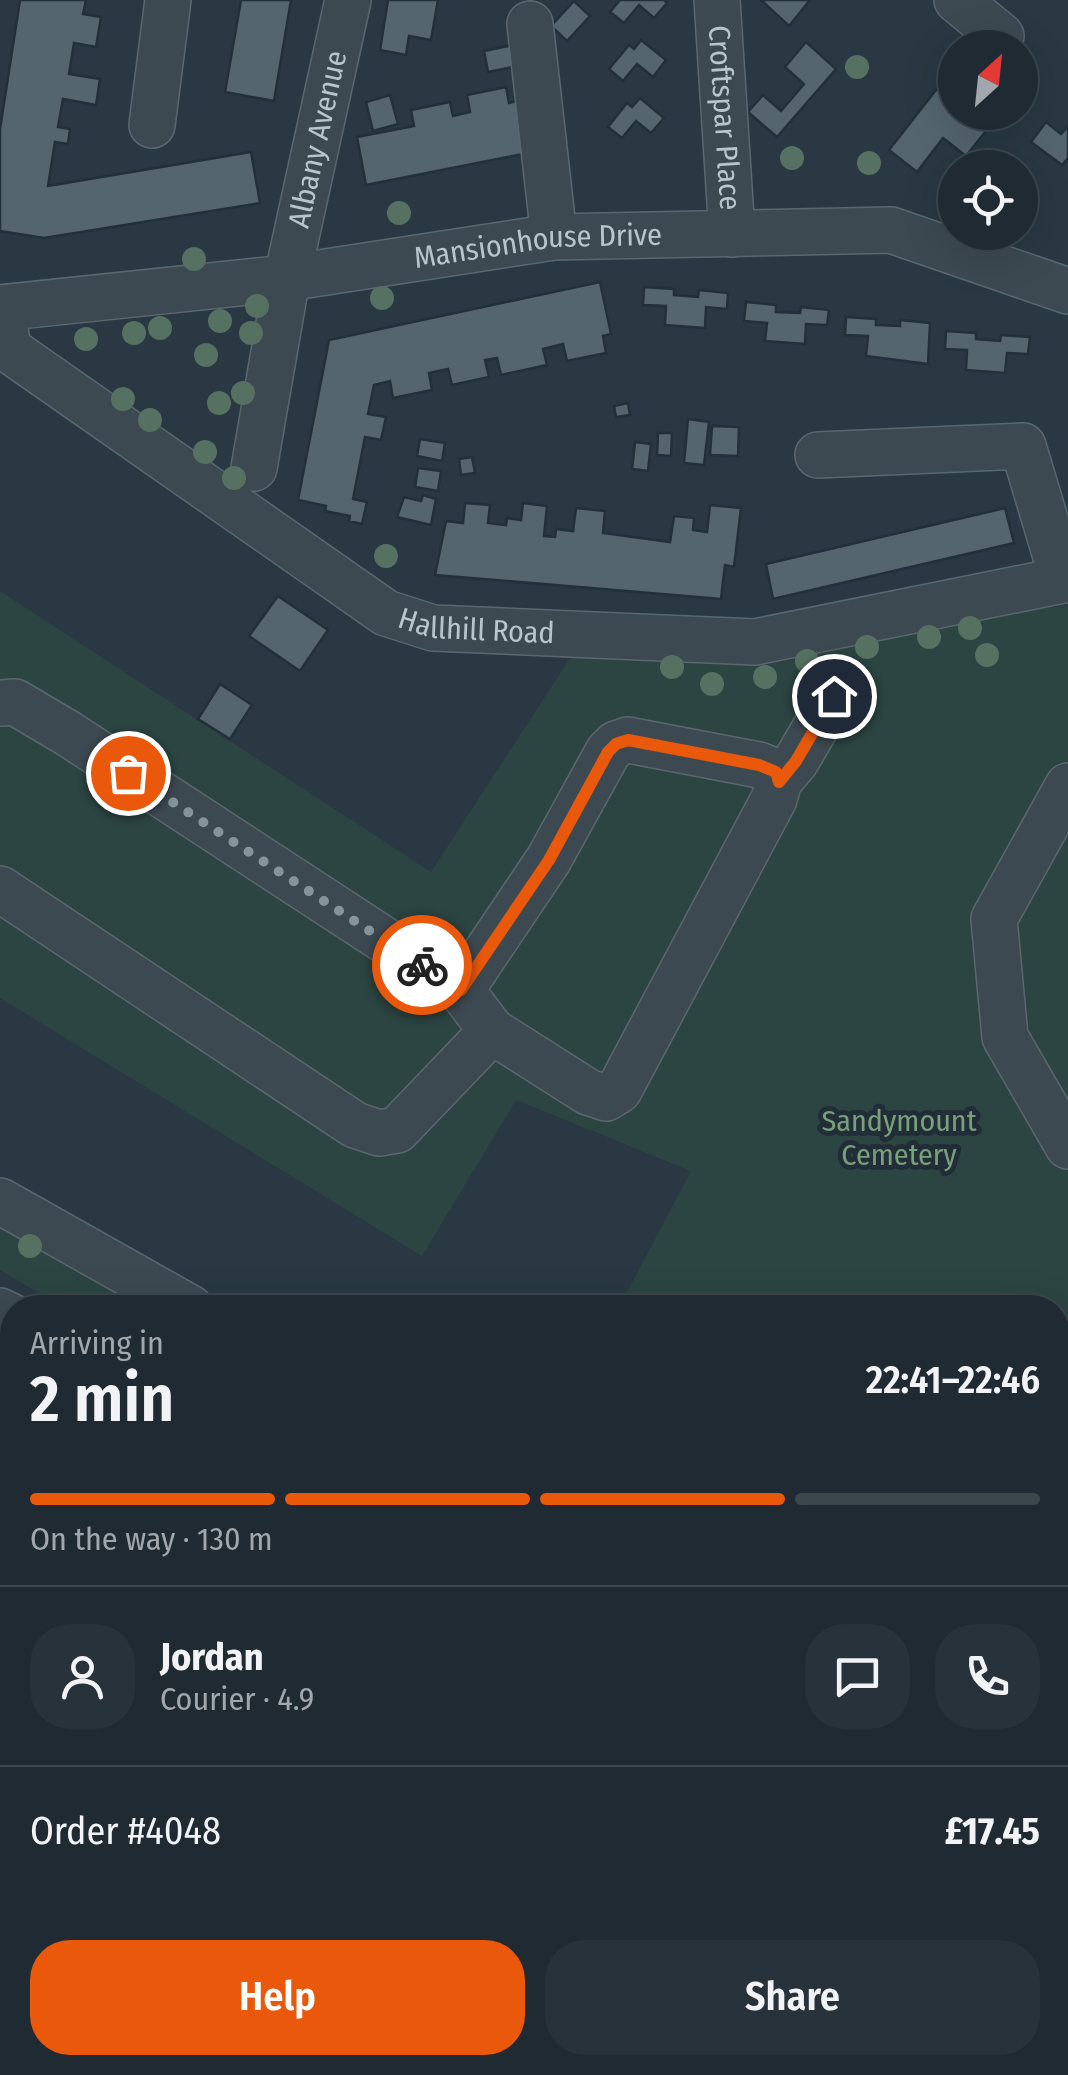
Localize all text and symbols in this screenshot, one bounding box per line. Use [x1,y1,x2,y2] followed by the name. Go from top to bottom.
[701,24,748,211] street label: Croftspar Place
[938,30,1038,130] north arrow
[938,30,1038,250] map controls
[281,47,354,231] street label: Albany Avenue
[938,150,1038,250] button: locate
[412,217,662,276] street label: Mansionhouse Drive
[394,600,555,651] street label: Hallhill Road
[792,654,877,739] pin
[807,669,862,724] icon: home
[86,731,171,816] pin
[101,746,156,801] icon: bag
[372,915,472,1015] courier
[395,938,450,993] icon: bike
[821,1103,977,1173] park label: Sandymount Cemetery
[30,1324,164,1362] text: Arriving in
[866,1357,1040,1403] text: 22:41–22:46
[30,1360,174,1438] text: 2 min
[30,1520,273,1558] text: On the way · 130 m
[30,1624,135,1729] button: person
[805,1624,910,1729] button: chat
[935,1624,1040,1729] button: phone
[160,1634,264,1680] text: Jordan
[160,1680,314,1718] text: Courier · 4.9
[30,1808,221,1854] text: Order #4048
[945,1808,1040,1854] text: £17.45
[30,1940,525,2055] button: Help
[545,1940,1040,2055] button: Share

